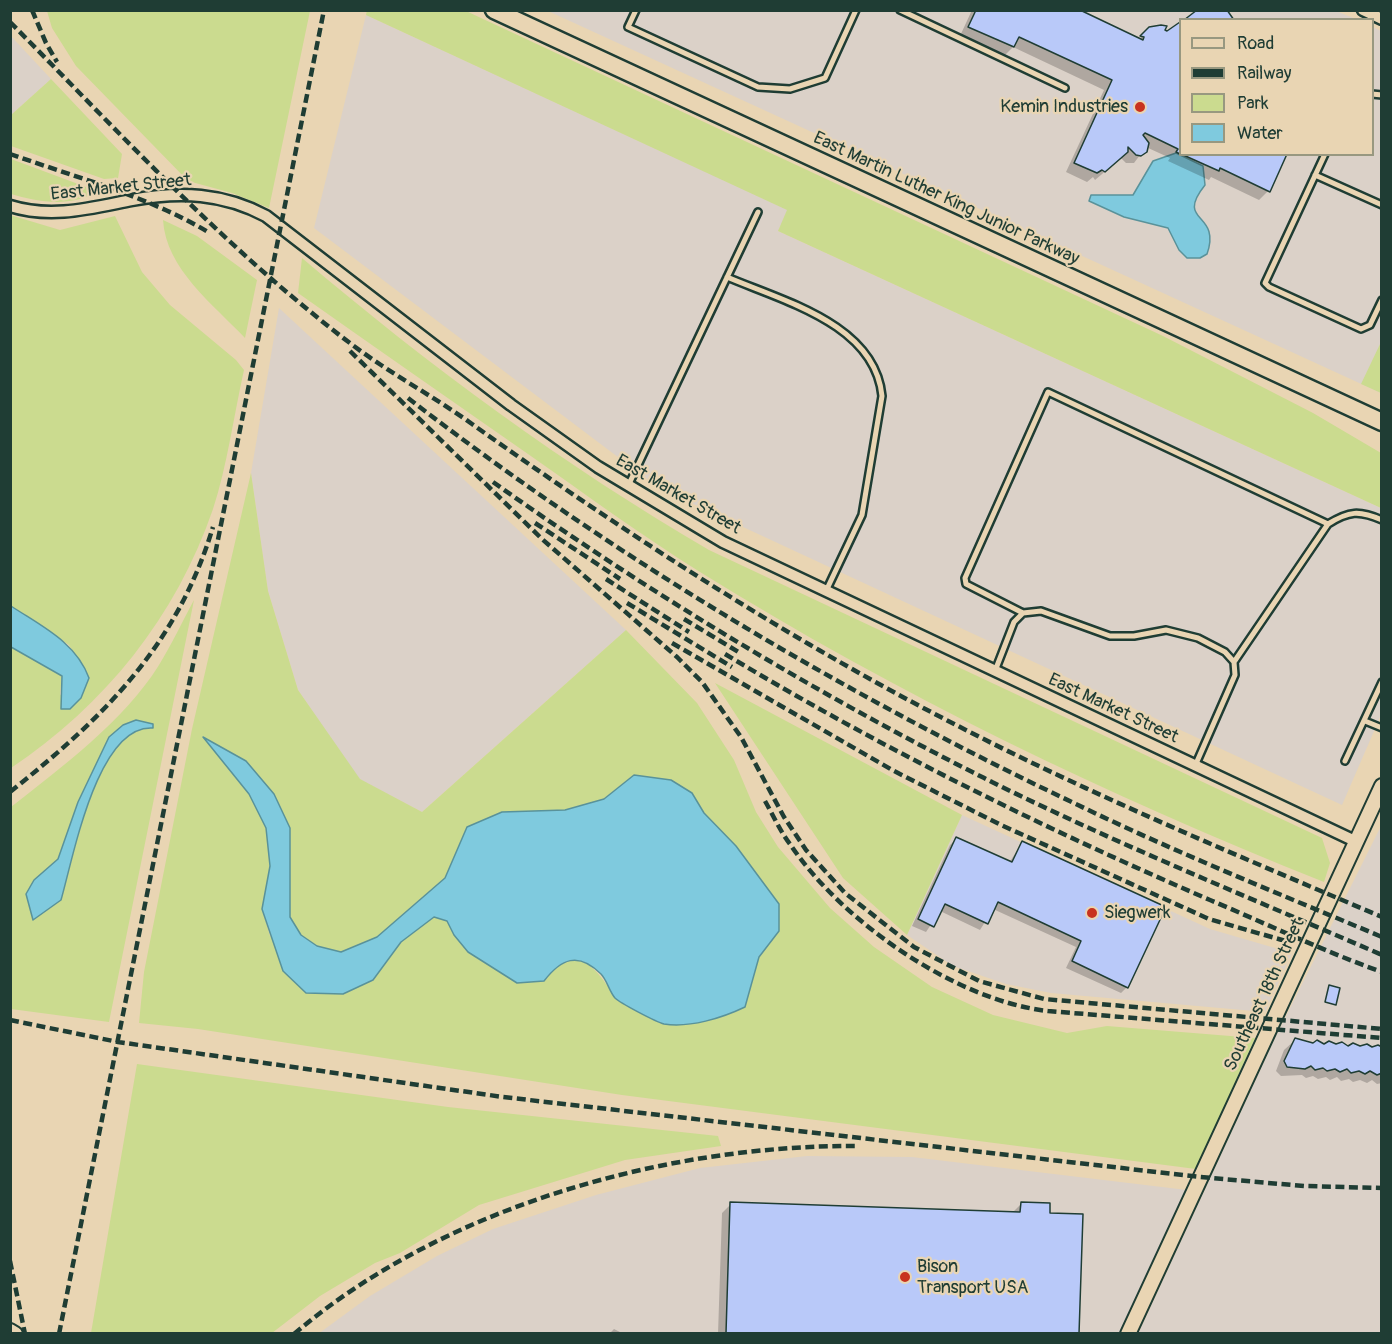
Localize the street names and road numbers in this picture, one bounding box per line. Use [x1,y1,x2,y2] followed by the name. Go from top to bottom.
[810,128,1082,270] street label: East Martin Luther King Junior Parkway
[50,170,192,206] street label: East Market Street
[612,450,744,540] street label: East Market Street
[1045,669,1181,749] street label: East Market Street
[1220,915,1310,1075] street label: Southeast 18th Street

